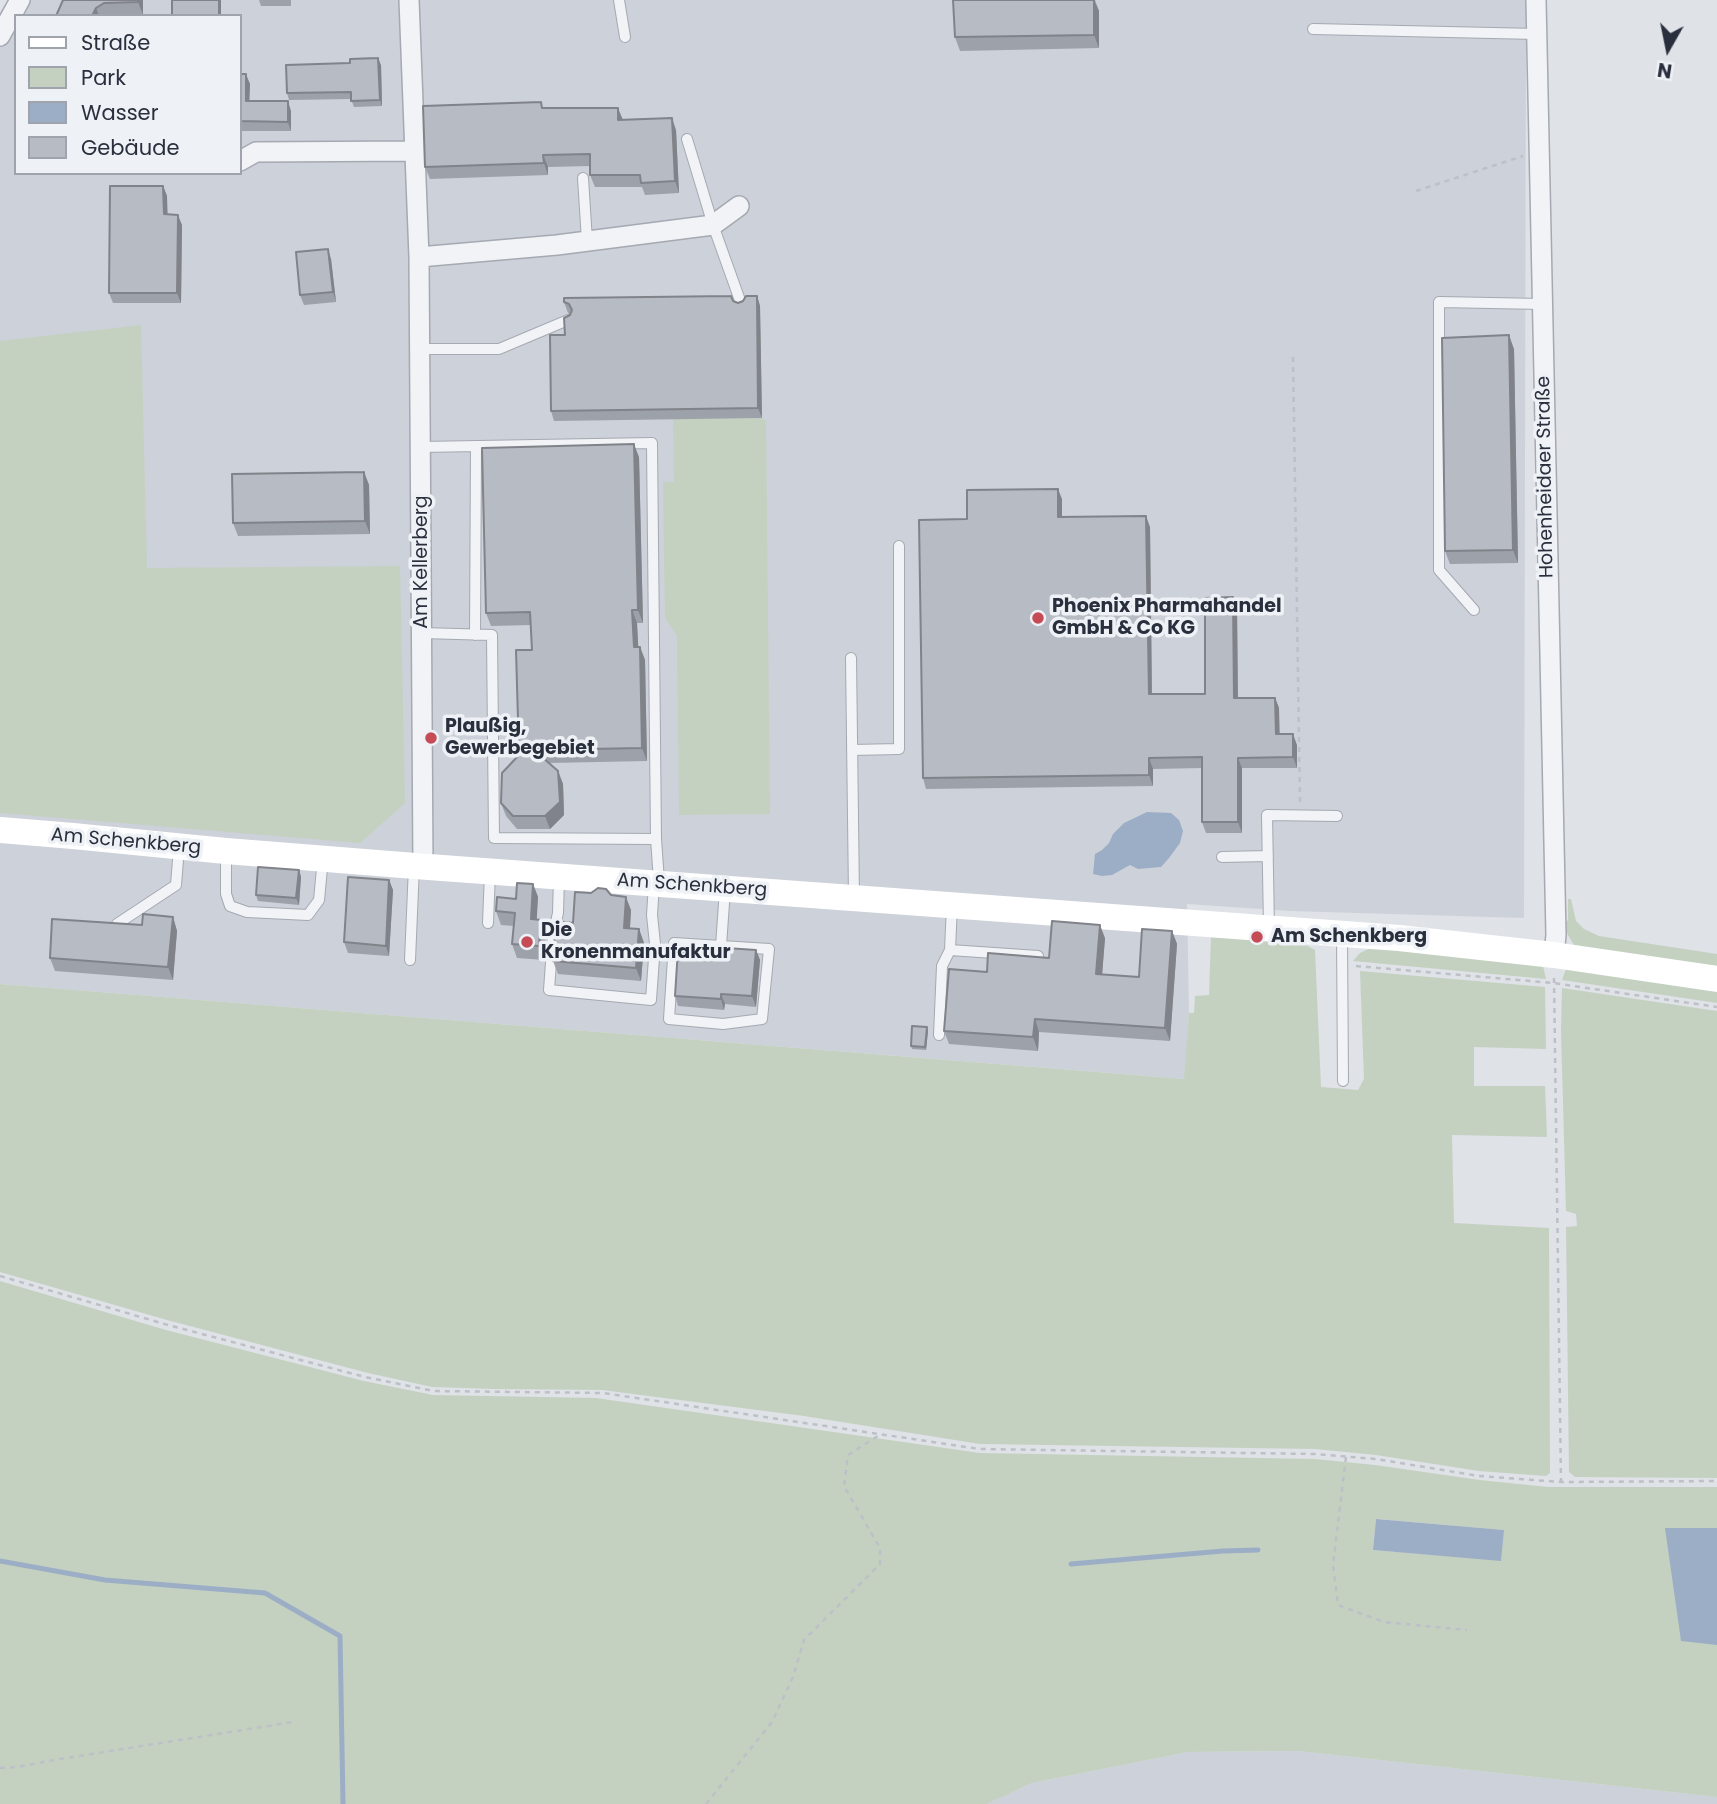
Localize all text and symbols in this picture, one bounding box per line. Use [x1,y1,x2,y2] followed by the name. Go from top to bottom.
[14,14,242,175] legend
[1633,14,1703,84] north arrow
[81,28,150,57] text: Straße
[1655,56,1674,85] text: N
[81,63,126,92] text: Park
[81,98,158,127] text: Wasser
[81,133,179,162] text: Gebäude
[1533,376,1559,578] street label: Hohenheidaer Straße
[411,495,433,629] street label: Am Kellerberg
[1052,596,1282,640] place label: Phoenix Pharmahandel GmbH & Co KG
[1030,610,1046,626] marker: Phoenix Pharmahandel GmbH & Co KG
[445,716,595,760] place label: Plaußig, Gewerbegebiet
[423,730,439,746] marker: Plaußig, Gewerbegebiet
[50,824,202,860] street label: Am Schenkberg
[616,869,768,903] street label: Am Schenkberg
[541,920,731,964] place label: Die Kronenmanufaktur
[1271,926,1427,948] place label: Am Schenkberg
[1249,929,1265,945] marker: Am Schenkberg
[519,934,535,950] marker: Die Kronenmanufaktur

